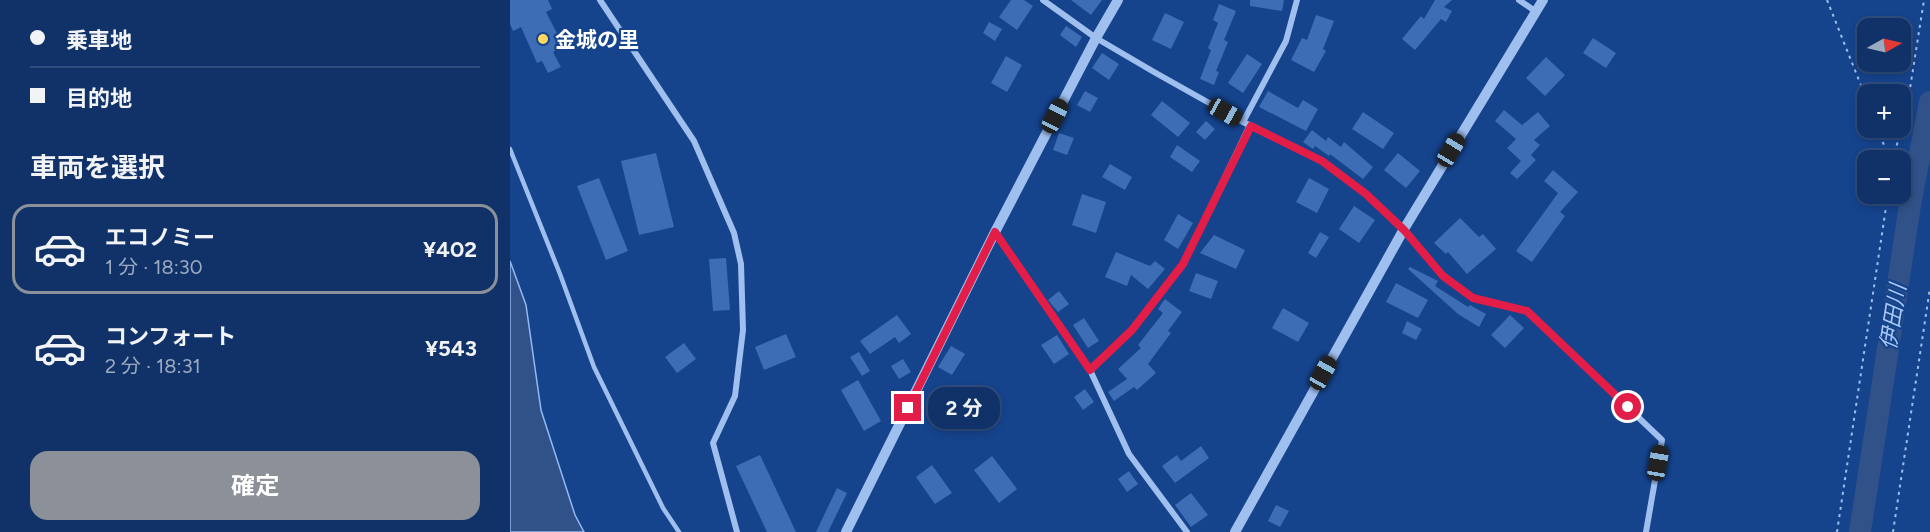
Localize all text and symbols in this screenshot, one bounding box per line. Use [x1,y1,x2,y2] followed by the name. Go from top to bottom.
[1857,18,1911,72] north arrow
[1857,18,1911,204] map controls
[66,27,132,54] text: 乗車地
[555,27,639,52] place label: 金城の里
[536,32,550,46] marker: 金城の里
[1857,84,1911,138] button: +
[66,85,132,112] text: 目的地
[1205,95,1245,129] car
[1039,96,1071,136] car
[1434,130,1468,170] car
[1857,150,1911,204] button: −
[30,151,165,184] text: 車両を選択
[33,222,87,276] icon: car
[105,224,215,251] text: エコノミー
[423,236,477,263] text: ¥402
[105,255,202,279] text: 1 分 · 18:30
[1875,280,1912,352] water label: 伊田川
[33,321,87,375] icon: car
[105,323,236,350] text: コンフォート
[425,335,477,362] text: ¥543
[1306,353,1340,393] car
[105,354,201,378] text: 2 分 · 18:31
[929,387,1001,429] callout: 2 分
[1614,393,1641,420] route start
[894,394,921,421] route end
[946,396,982,420] text: 2 分
[1646,444,1670,482] car
[30,451,480,520] button: 確定

